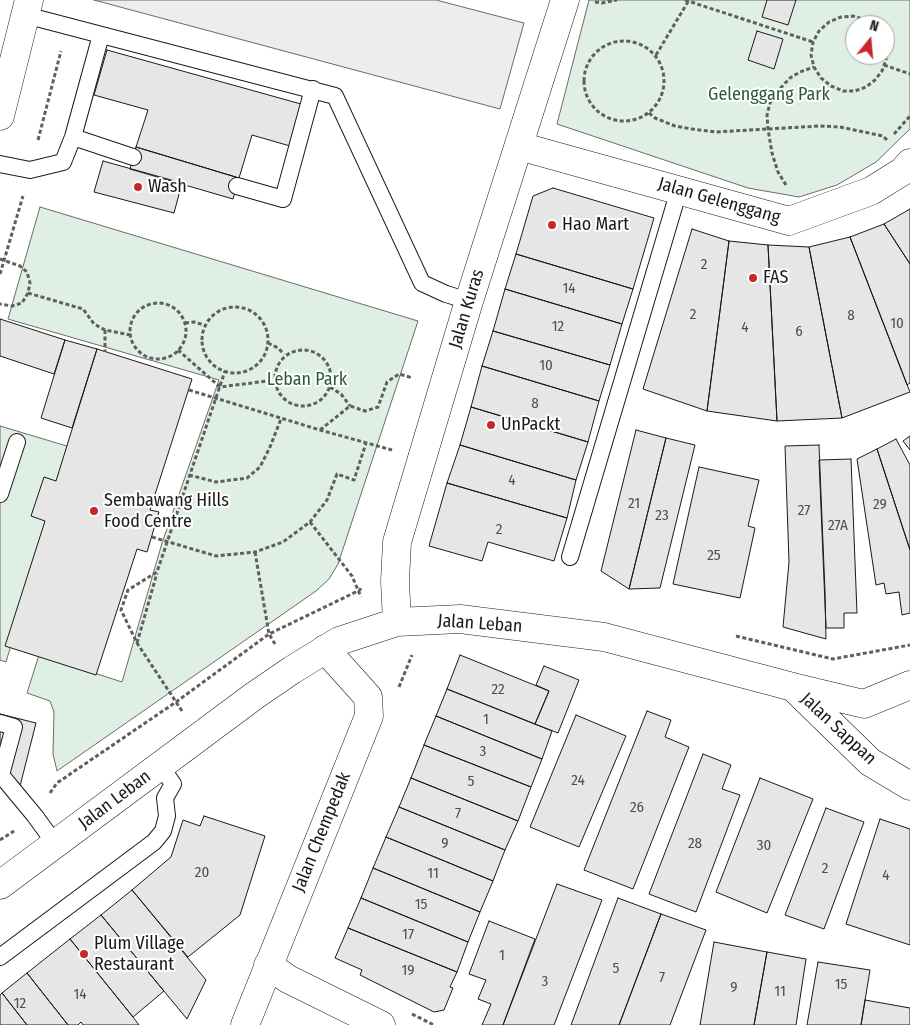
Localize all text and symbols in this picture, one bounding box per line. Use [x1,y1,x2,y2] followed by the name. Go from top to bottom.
[845,15,895,65] north arrow
[868,17,881,35] text: N
[708,84,830,106] park label: Gelenggang Park
[655,173,783,229] street label: Jalan Gelenggang
[148,176,187,198] place label: Wash
[132,181,144,193] marker: Wash
[562,214,629,236] place label: Hao Mart
[546,219,558,231] marker: Hao Mart
[701,256,707,274] house number: 2
[445,267,489,351] street label: Jalan Kuras
[763,267,788,289] place label: FAS
[747,272,759,284] marker: FAS
[562,280,576,298] house number: 14
[690,306,696,324] house number: 2
[847,307,855,325] house number: 8
[890,315,904,333] house number: 10
[552,318,564,336] house number: 12
[741,319,749,337] house number: 4
[795,323,803,341] house number: 6
[539,357,553,375] house number: 10
[267,369,347,391] park label: Leban Park
[531,395,539,413] house number: 8
[501,414,560,436] place label: UnPackt
[485,419,497,431] marker: UnPackt
[508,472,516,490] house number: 4
[104,490,229,532] place label: Sembawang Hills Food Centre
[628,495,640,513] house number: 21
[873,496,887,514] house number: 29
[798,502,810,520] house number: 27
[88,505,100,517] marker: Sembawang Hills Food Centre
[655,507,669,525] house number: 23
[828,517,848,535] house number: 27A
[496,521,502,539] house number: 2
[707,547,721,565] house number: 25
[437,610,523,638] street label: Jalan Leban
[491,681,505,699] house number: 22
[796,688,880,770] street label: Jalan Sappan
[483,711,489,729] house number: 1
[480,743,486,761] house number: 3
[75,766,155,834] street label: Jalan Leban
[288,769,356,895] street label: Jalan Chempedak
[571,772,585,790] house number: 24
[468,773,474,791] house number: 5
[630,799,644,817] house number: 26
[455,805,461,823] house number: 7
[441,835,449,853] house number: 9
[688,835,702,853] house number: 28
[757,837,771,855] house number: 30
[822,860,828,878] house number: 2
[195,864,209,882] house number: 20
[427,865,439,883] house number: 11
[882,867,890,885] house number: 4
[415,896,427,914] house number: 15
[402,926,414,944] house number: 17
[94,933,184,976] place label: Plum Village Restaurant
[499,947,505,965] house number: 1
[78,948,90,960] marker: Plum Village Restaurant
[613,960,619,978] house number: 5
[401,962,415,980] house number: 19
[659,969,665,987] house number: 7
[542,973,548,991] house number: 3
[835,976,847,994] house number: 15
[730,979,738,997] house number: 9
[774,983,786,1001] house number: 11
[73,986,87,1004] house number: 14
[14,995,26,1013] house number: 12

